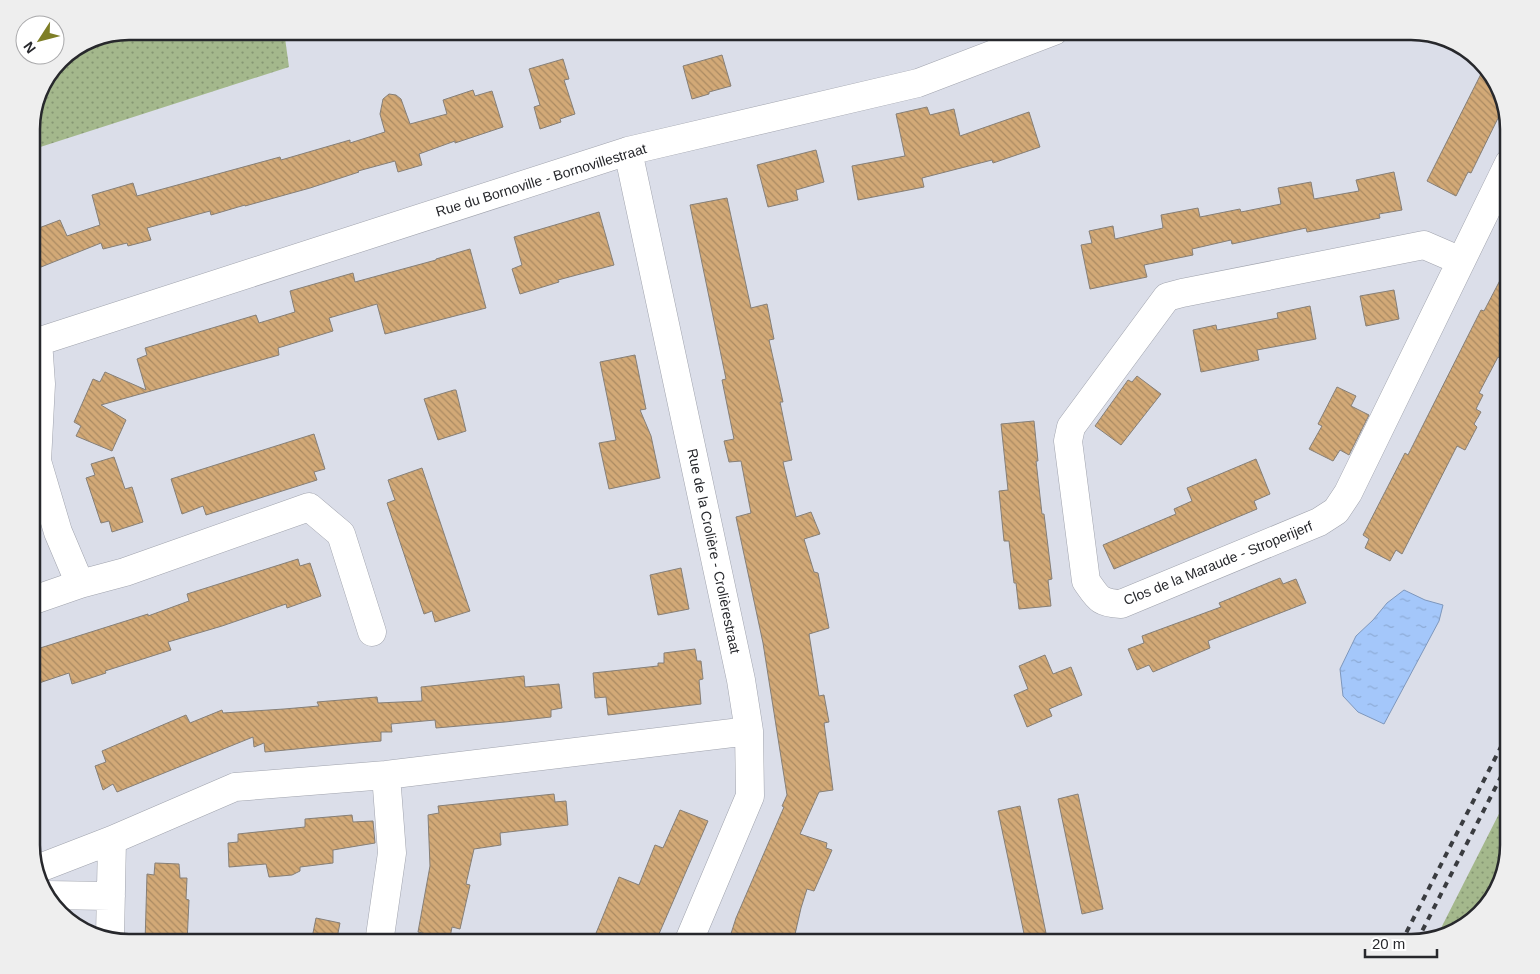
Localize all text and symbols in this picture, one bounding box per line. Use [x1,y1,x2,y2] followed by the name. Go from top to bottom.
[15,15,65,65] north arrow
[20,39,39,56] text: N
[434,140,648,220] street label: Rue du Bornoville - Bornovillestraat
[684,447,744,655] street label: Rue de la Crolière - Crolièrestraat
[1121,518,1315,608] street label: Clos de la Maraude - Stroperijerf
[1365,926,1438,958] scale bar
[1372,935,1405,952] text: 20 m

